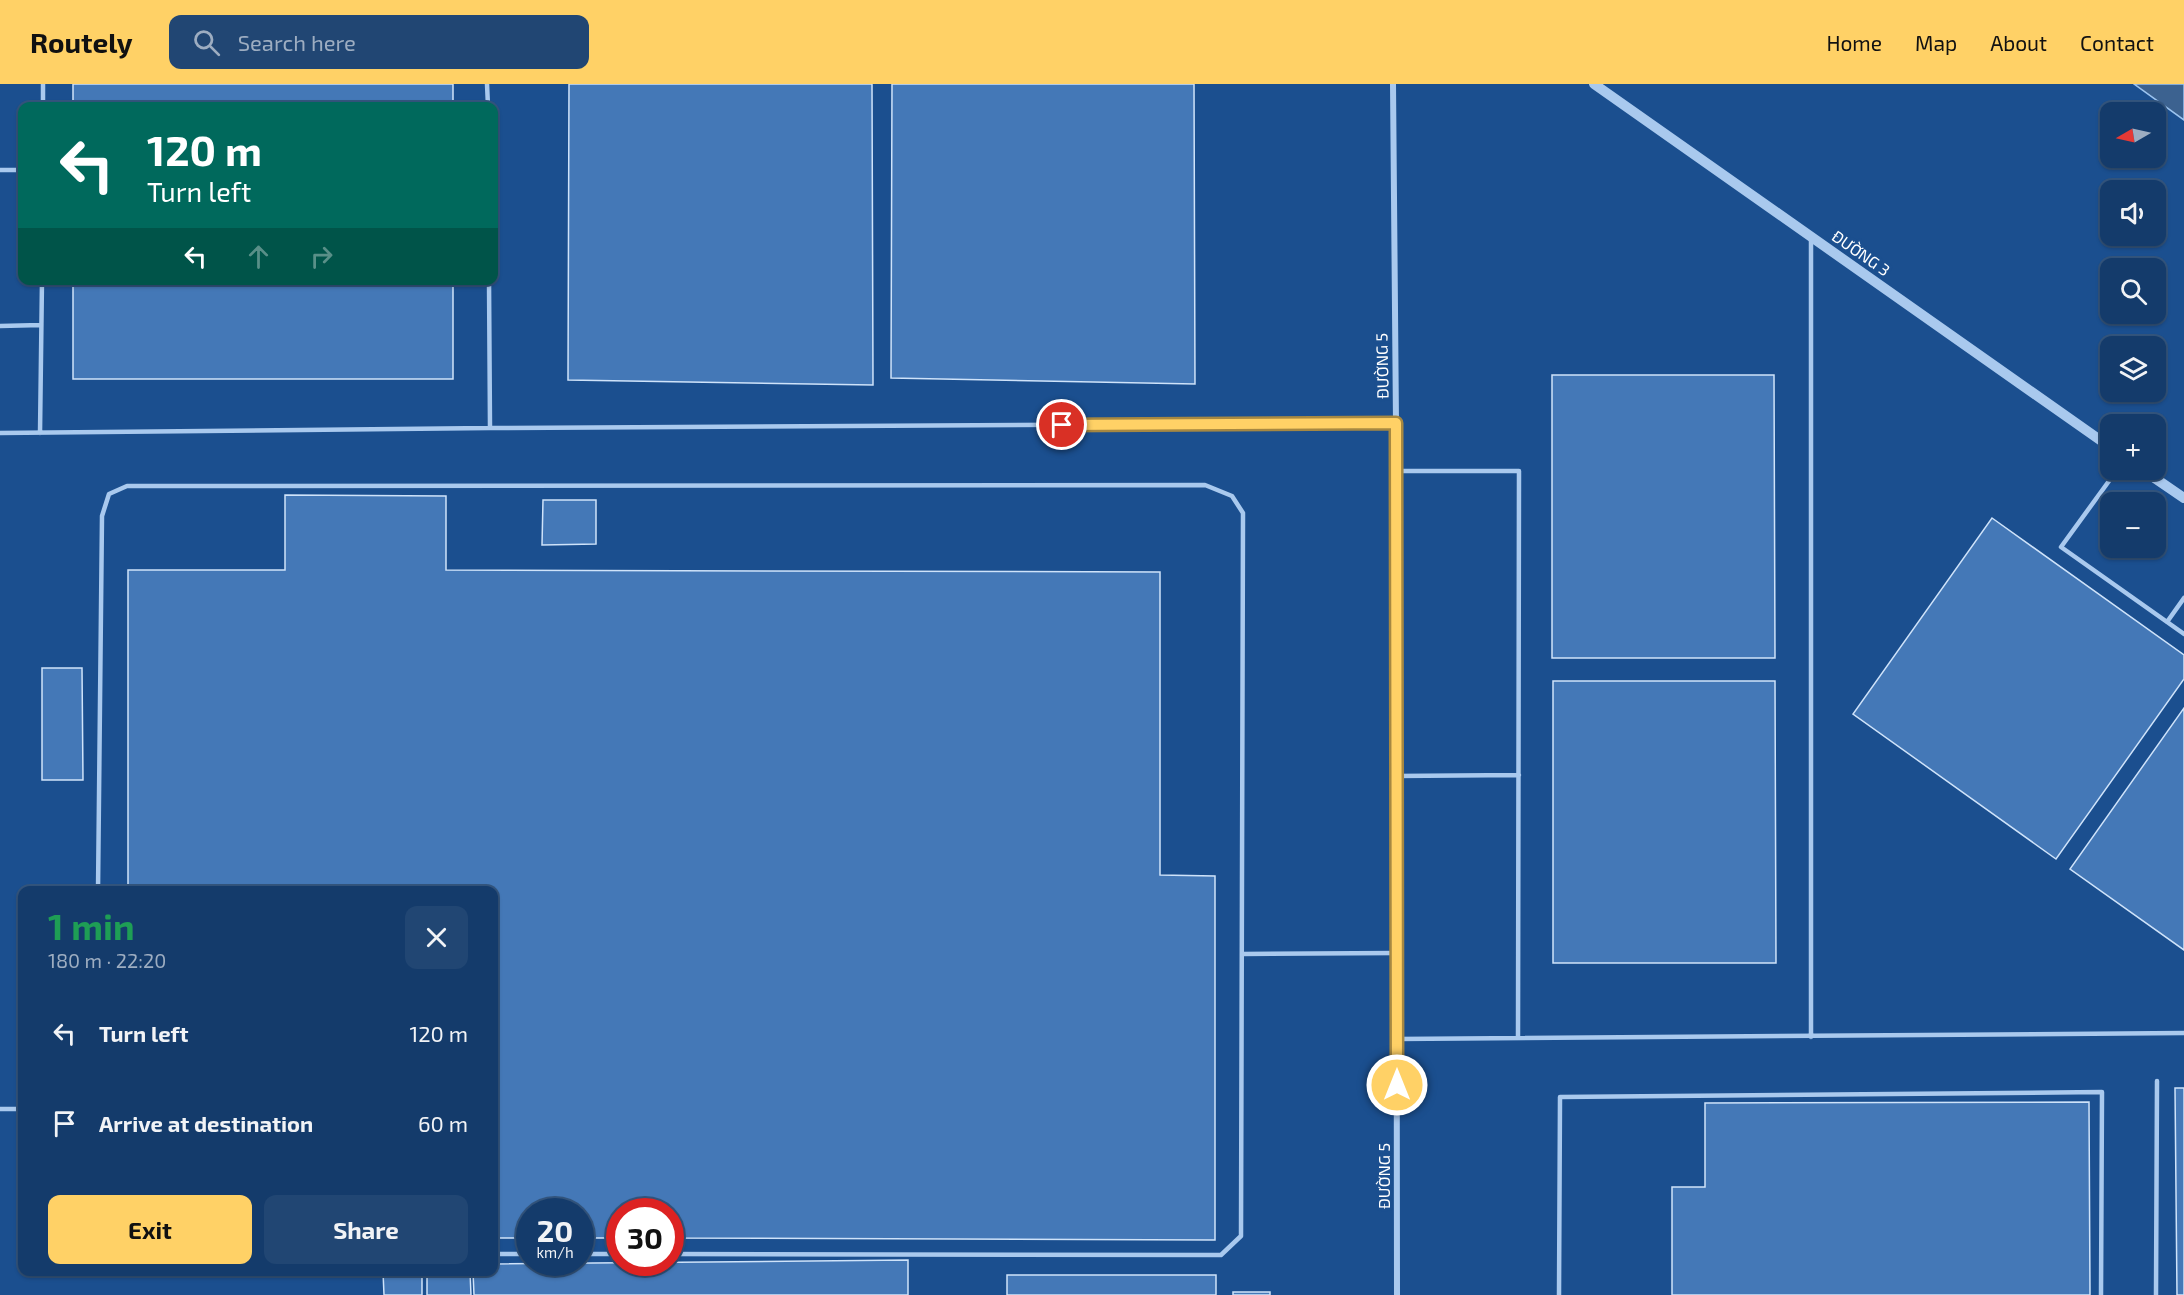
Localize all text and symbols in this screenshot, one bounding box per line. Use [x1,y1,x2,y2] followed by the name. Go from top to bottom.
[169,15,589,69] search box
[30,25,133,59] text: Routely
[190,26,223,59] icon: search
[238,29,356,55] text: Search here
[1826,30,1882,55] text: Home
[1915,30,1957,55] text: Map
[1990,30,2047,55] text: About
[2080,30,2154,55] text: Contact
[2100,102,2166,168] north arrow
[2100,102,2166,558] map controls
[147,124,262,174] text: 120 m
[48,126,126,204] icon: left
[147,175,251,207] text: Turn left
[2100,180,2166,246] button: sound
[1829,226,1894,279] street label: ĐƯỜNG 3
[179,240,212,273] icon: left
[242,240,275,273] icon: ahead
[305,240,338,273] icon: right
[2100,258,2166,324] button: search
[1371,333,1392,399] street label: ĐƯỜNG 5
[2100,336,2166,402] button: layers
[1036,399,1087,450] pin
[1045,408,1078,441] icon: arrive
[2100,414,2166,480] button: +
[2100,492,2166,558] button: −
[48,904,135,947] text: 1 min
[405,906,468,969] button: close
[48,948,166,972] text: 180 m · 22:20
[48,1017,81,1050] icon: left
[99,1020,188,1046] text: Turn left
[409,1020,468,1046] text: 120 m
[1365,1053,1429,1117] position arrow
[48,1107,81,1140] icon: arrive
[99,1110,313,1136] text: Arrive at destination
[418,1110,468,1136] text: 60 m
[1374,1143,1393,1209] street label: ĐƯỜNG 5
[48,1195,252,1264] button: Exit
[264,1195,468,1264] button: Share
[606,1198,684,1276] speed limit sign: 30
[537,1212,573,1248] text: 20
[536,1243,574,1261] text: km/h

